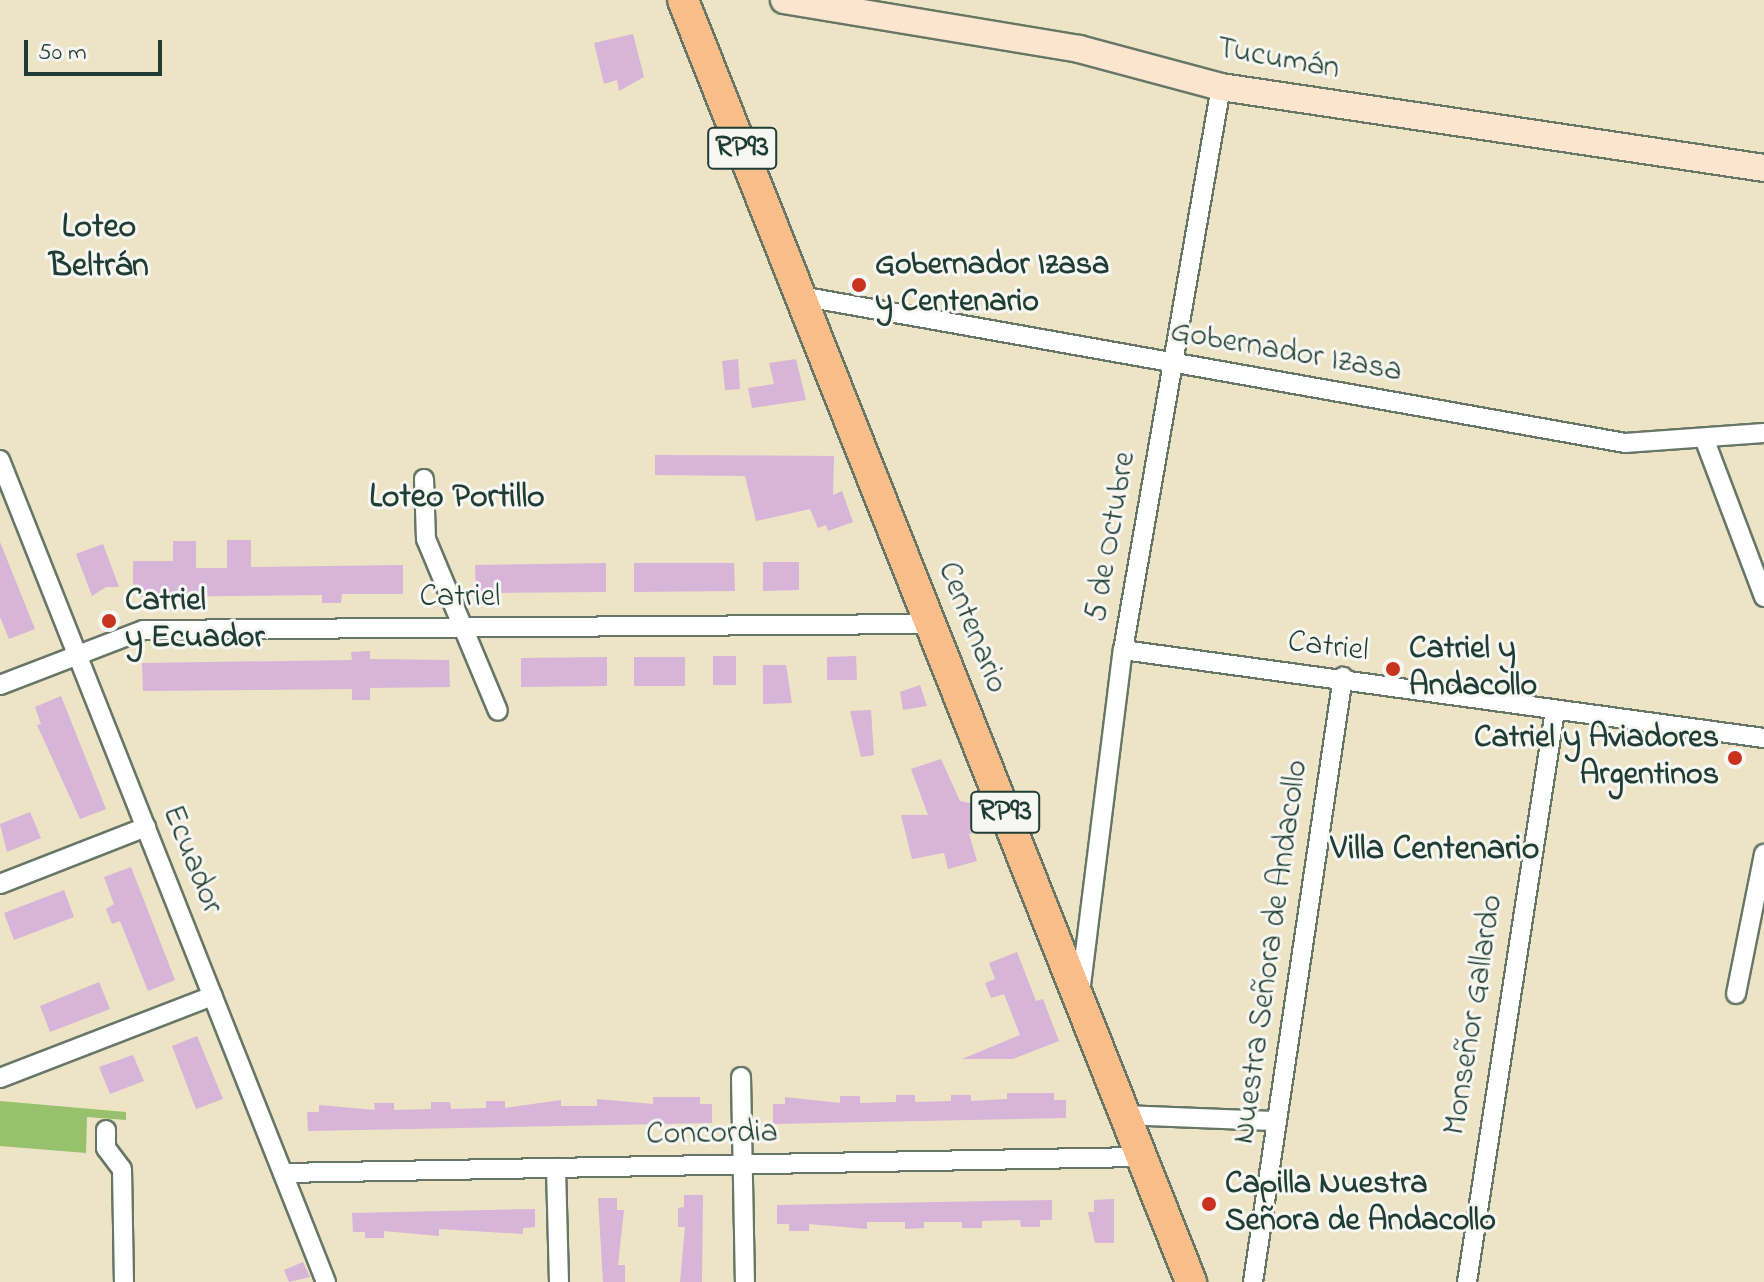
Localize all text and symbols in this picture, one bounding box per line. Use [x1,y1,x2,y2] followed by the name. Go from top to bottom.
[28,24,166,74] scale bar
[1214,30,1342,90] street label: Tucumán
[38,36,87,71] text: 50 m
[706,122,778,174] road number: RP93
[49,208,149,288] district label: Loteo Beltrán
[875,248,1109,323] place label: Gobernador Izasa y Centenario
[850,276,868,294] marker: Gobernador Izasa y Centenario
[1167,314,1405,392] street label: Gobernador Izasa
[1078,449,1146,625] street label: 5 de Octubre
[369,479,545,519] district label: Loteo Portillo
[927,557,1015,699] street label: Centenario
[420,579,500,617] street label: Catriel
[125,584,264,659] place label: Catriel y Ecuador
[100,612,118,630] marker: Catriel y Ecuador
[1285,624,1371,672] street label: Catriel
[1409,632,1537,707] place label: Catriel y Andacollo
[1384,660,1402,678] marker: Catriel y Andacollo
[1474,721,1719,796] place label: Catriel y Aviadores Argentinos
[1726,749,1744,767] marker: Catriel y Aviadores Argentinos
[1226,758,1318,1146] street label: Nuestra Señora de Andacollo
[969,786,1041,838] road number: RP93
[152,800,230,920] street label: Ecuador
[1331,831,1539,871] district label: Villa Centenario
[1437,892,1513,1138] street label: Monseñor Gallardo
[646,1115,778,1155] street label: Concordia
[1225,1167,1496,1242] place label: Capilla Nuestra Señora de Andacollo
[1200,1195,1218,1213] marker: Capilla Nuestra Señora de Andacollo

